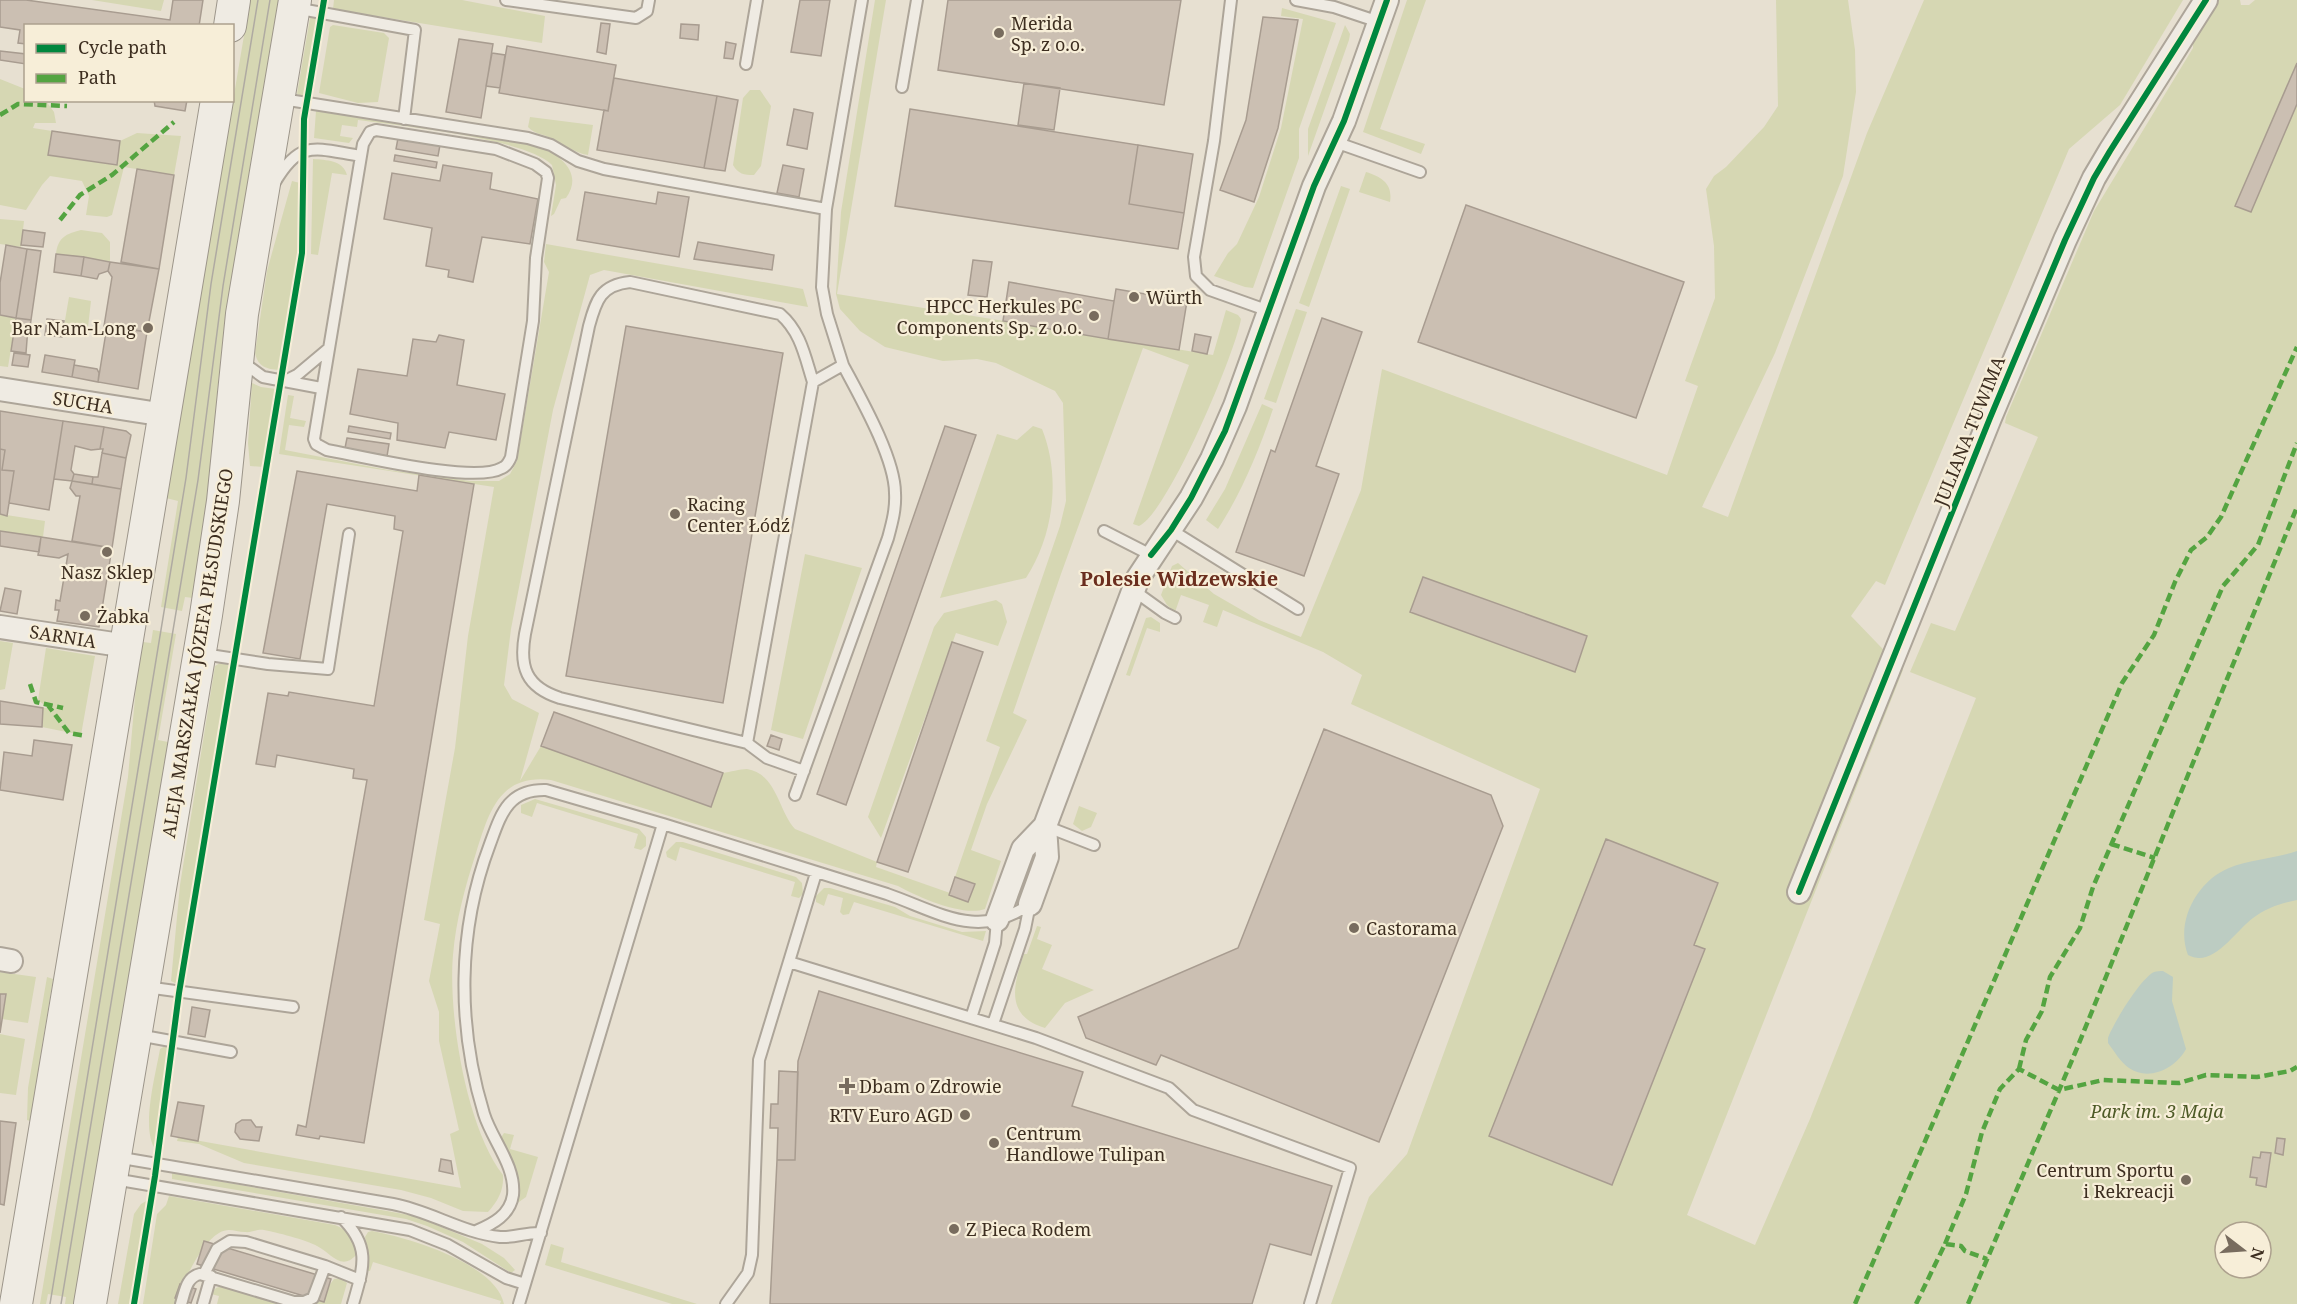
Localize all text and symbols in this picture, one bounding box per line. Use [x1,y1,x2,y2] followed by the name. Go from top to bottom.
[1011,11,1085,56] place label: Merida Sp. z o.o.
[24,24,234,102] legend
[992,26,1006,40] marker: Merida Sp. z o.o.
[78,35,167,59] text: Cycle path
[78,65,117,89] text: Path
[1146,285,1203,309] place label: Würth
[1127,290,1141,304] marker: Würth
[896,294,1082,339] place label: HPCC Herkules PC Components Sp. z o.o.
[1087,309,1101,323] marker: HPCC Herkules PC Components Sp. z o.o.
[12,316,136,340] place label: Bar Nam-Long
[141,321,155,335] marker: Bar Nam-Long
[1928,352,2010,511] street label: JULIANA TUWIMA
[51,385,115,419] street label: SUCHA
[156,466,238,840] street label: ALEJA MARSZAŁKA JÓZEFA PIŁSUDSKIEGO
[687,492,790,537] place label: Racing Center Łódź
[668,507,682,521] marker: Racing Center Łódź
[100,545,114,559] marker: Nasz Sklep
[61,560,153,584] place label: Nasz Sklep
[1080,565,1278,592] district label: Polesie Widzewskie
[97,604,150,628] place label: Żabka
[78,609,92,623] marker: Żabka
[28,619,98,653] street label: SARNIA
[1366,916,1457,940] place label: Castorama
[1347,921,1361,935] marker: Castorama
[859,1074,1002,1098] place label: Dbam o Zdrowie
[840,1079,854,1093] marker: Dbam o Zdrowie
[2089,1099,2224,1123] park label: Park im. 3 Maja
[829,1103,953,1127] place label: RTV Euro AGD
[958,1108,972,1122] marker: RTV Euro AGD
[1006,1121,1166,1166] place label: Centrum Handlowe Tulipan
[987,1136,1001,1150] marker: Centrum Handlowe Tulipan
[2036,1158,2175,1203] place label: Centrum Sportu i Rekreacji
[2179,1173,2193,1187] marker: Centrum Sportu i Rekreacji
[966,1217,1091,1241] place label: Z Pieca Rodem
[2213,1220,2273,1280] north arrow
[947,1222,961,1236] marker: Z Pieca Rodem
[2245,1245,2270,1264] text: N

